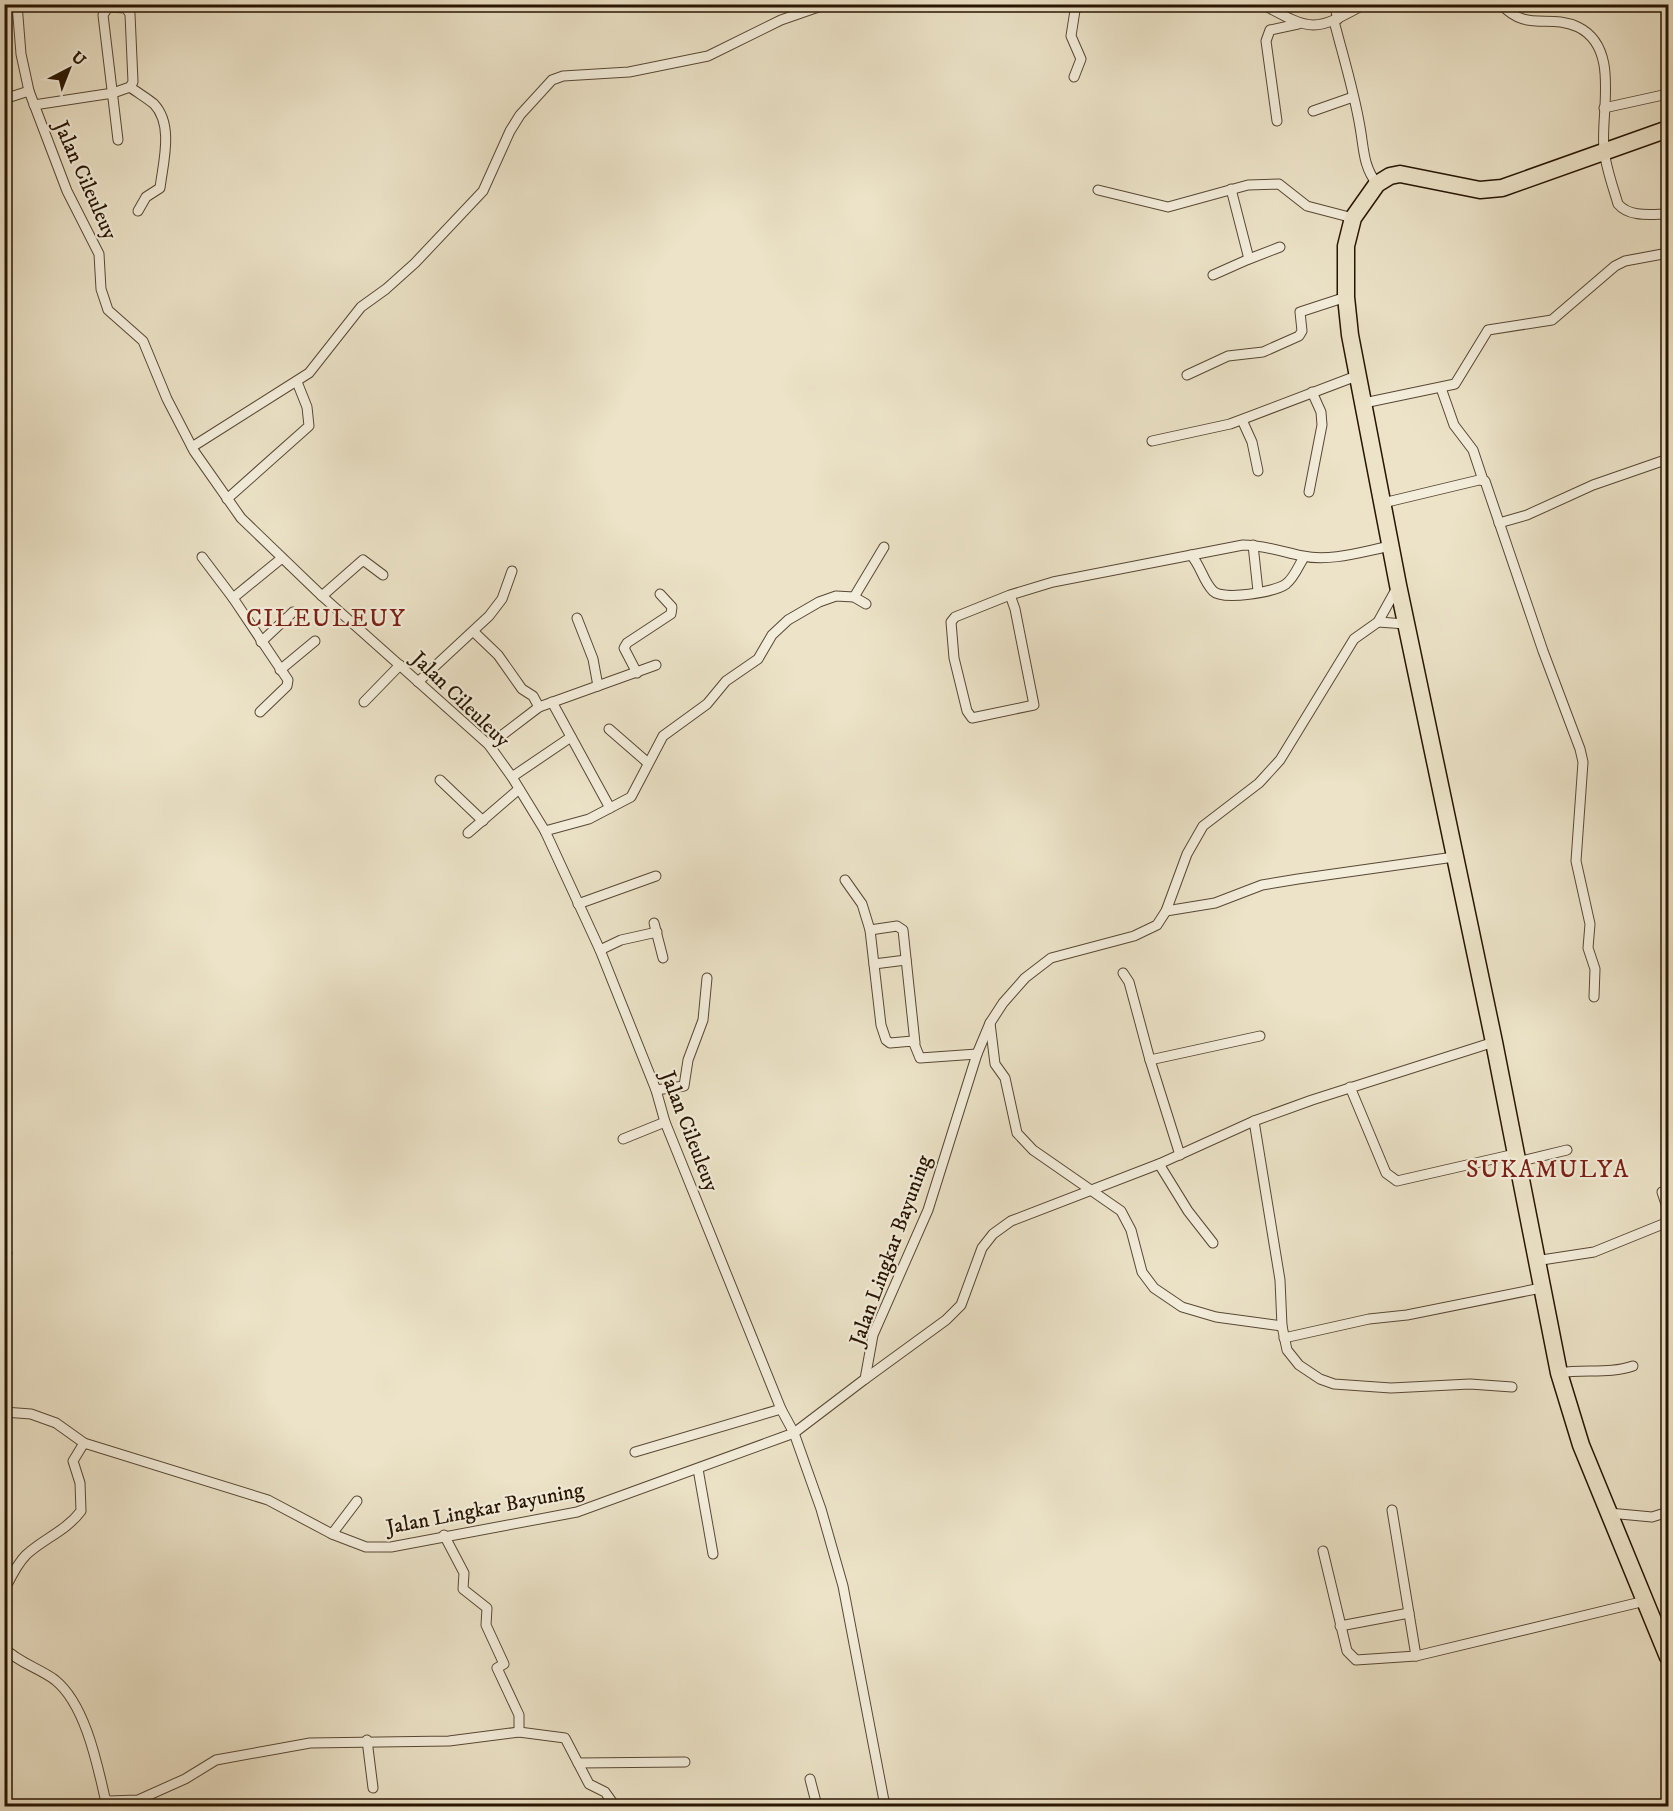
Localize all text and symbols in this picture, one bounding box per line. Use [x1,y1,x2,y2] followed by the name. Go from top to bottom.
[39,39,99,99] north arrow
[67,47,90,71] text: U
[47,115,123,245] street label: Jalan Cileuleuy
[246,604,406,634] district label: CILEULEUY
[404,645,516,754] street label: Jalan Cileuleuy
[653,1066,724,1196] street label: Jalan Cileuleuy
[844,1151,938,1351] street label: Jalan Lingkar Bayuning
[1466,1155,1630,1185] district label: SUKAMULYA
[382,1477,587,1541] street label: Jalan Lingkar Bayuning

